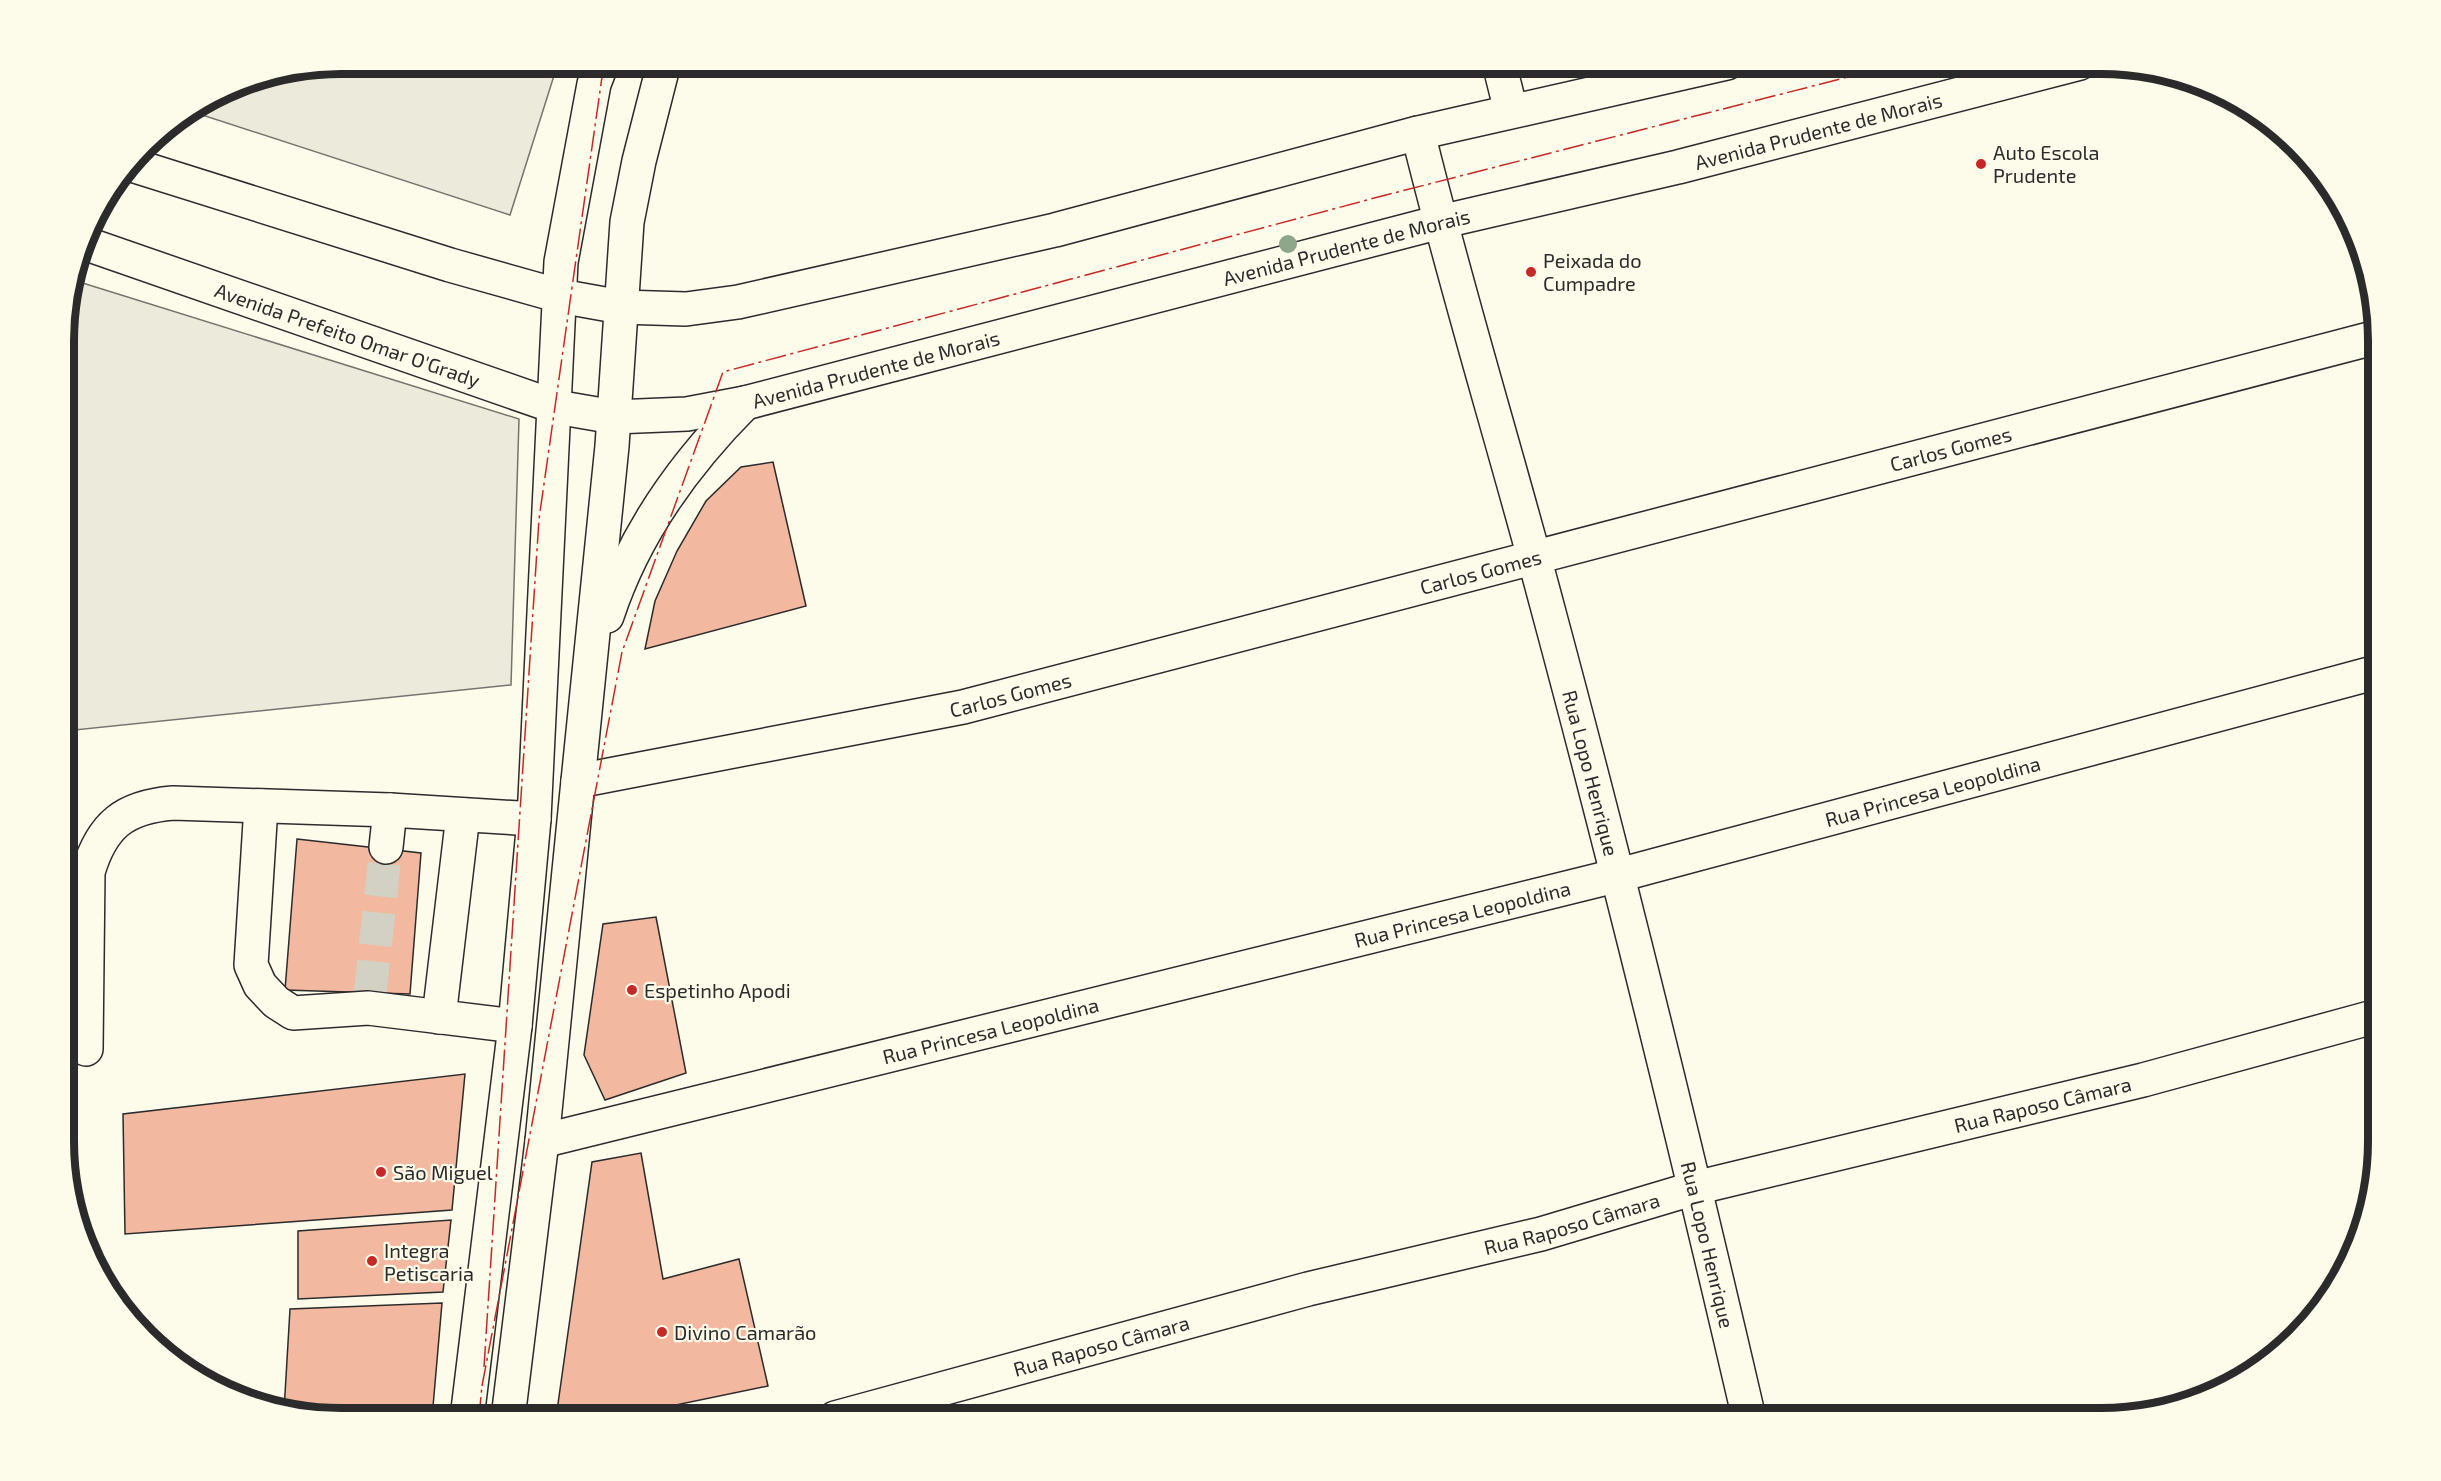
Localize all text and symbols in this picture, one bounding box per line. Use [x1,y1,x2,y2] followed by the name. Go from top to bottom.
[1692,87,1944,174] street label: Avenida Prudente de Morais
[1993,140,2100,187] place label: Auto Escola Prudente
[1974,157,1988,171] marker: Auto Escola Prudente
[1220,203,1472,290] street label: Avenida Prudente de Morais
[1543,248,1642,295] place label: Peixada do Cumpadre
[1524,265,1538,279] marker: Peixada do Cumpadre
[212,277,484,392] street label: Avenida Prefeito Omar O'Grady
[750,325,1002,413] street label: Avenida Prudente de Morais
[1887,421,2014,476] street label: Carlos Gomes
[1417,544,1544,599] street label: Carlos Gomes
[948,667,1074,721] street label: Carlos Gomes
[1558,687,1624,859] street label: Rua Lopo Henrique
[1822,751,2043,831] street label: Rua Princesa Leopoldina
[1352,875,1573,952] street label: Rua Princesa Leopoldina
[644,978,791,1002] place label: Espetinho Apodi
[625,983,639,997] marker: Espetinho Apodi
[880,992,1101,1068] street label: Rua Princesa Leopoldina
[1952,1071,2134,1137] street label: Rua Raposo Câmara
[1677,1159,1740,1330] street label: Rua Lopo Henrique
[393,1160,493,1184] place label: São Miguel
[374,1165,388,1179] marker: São Miguel
[1481,1187,1662,1259] street label: Rua Raposo Câmara
[384,1238,474,1285] place label: Integra Petiscaria
[365,1254,379,1268] marker: Integra Petiscaria
[1011,1310,1192,1381] street label: Rua Raposo Câmara
[674,1320,816,1344] place label: Divino Camarão
[655,1325,669,1339] marker: Divino Camarão

